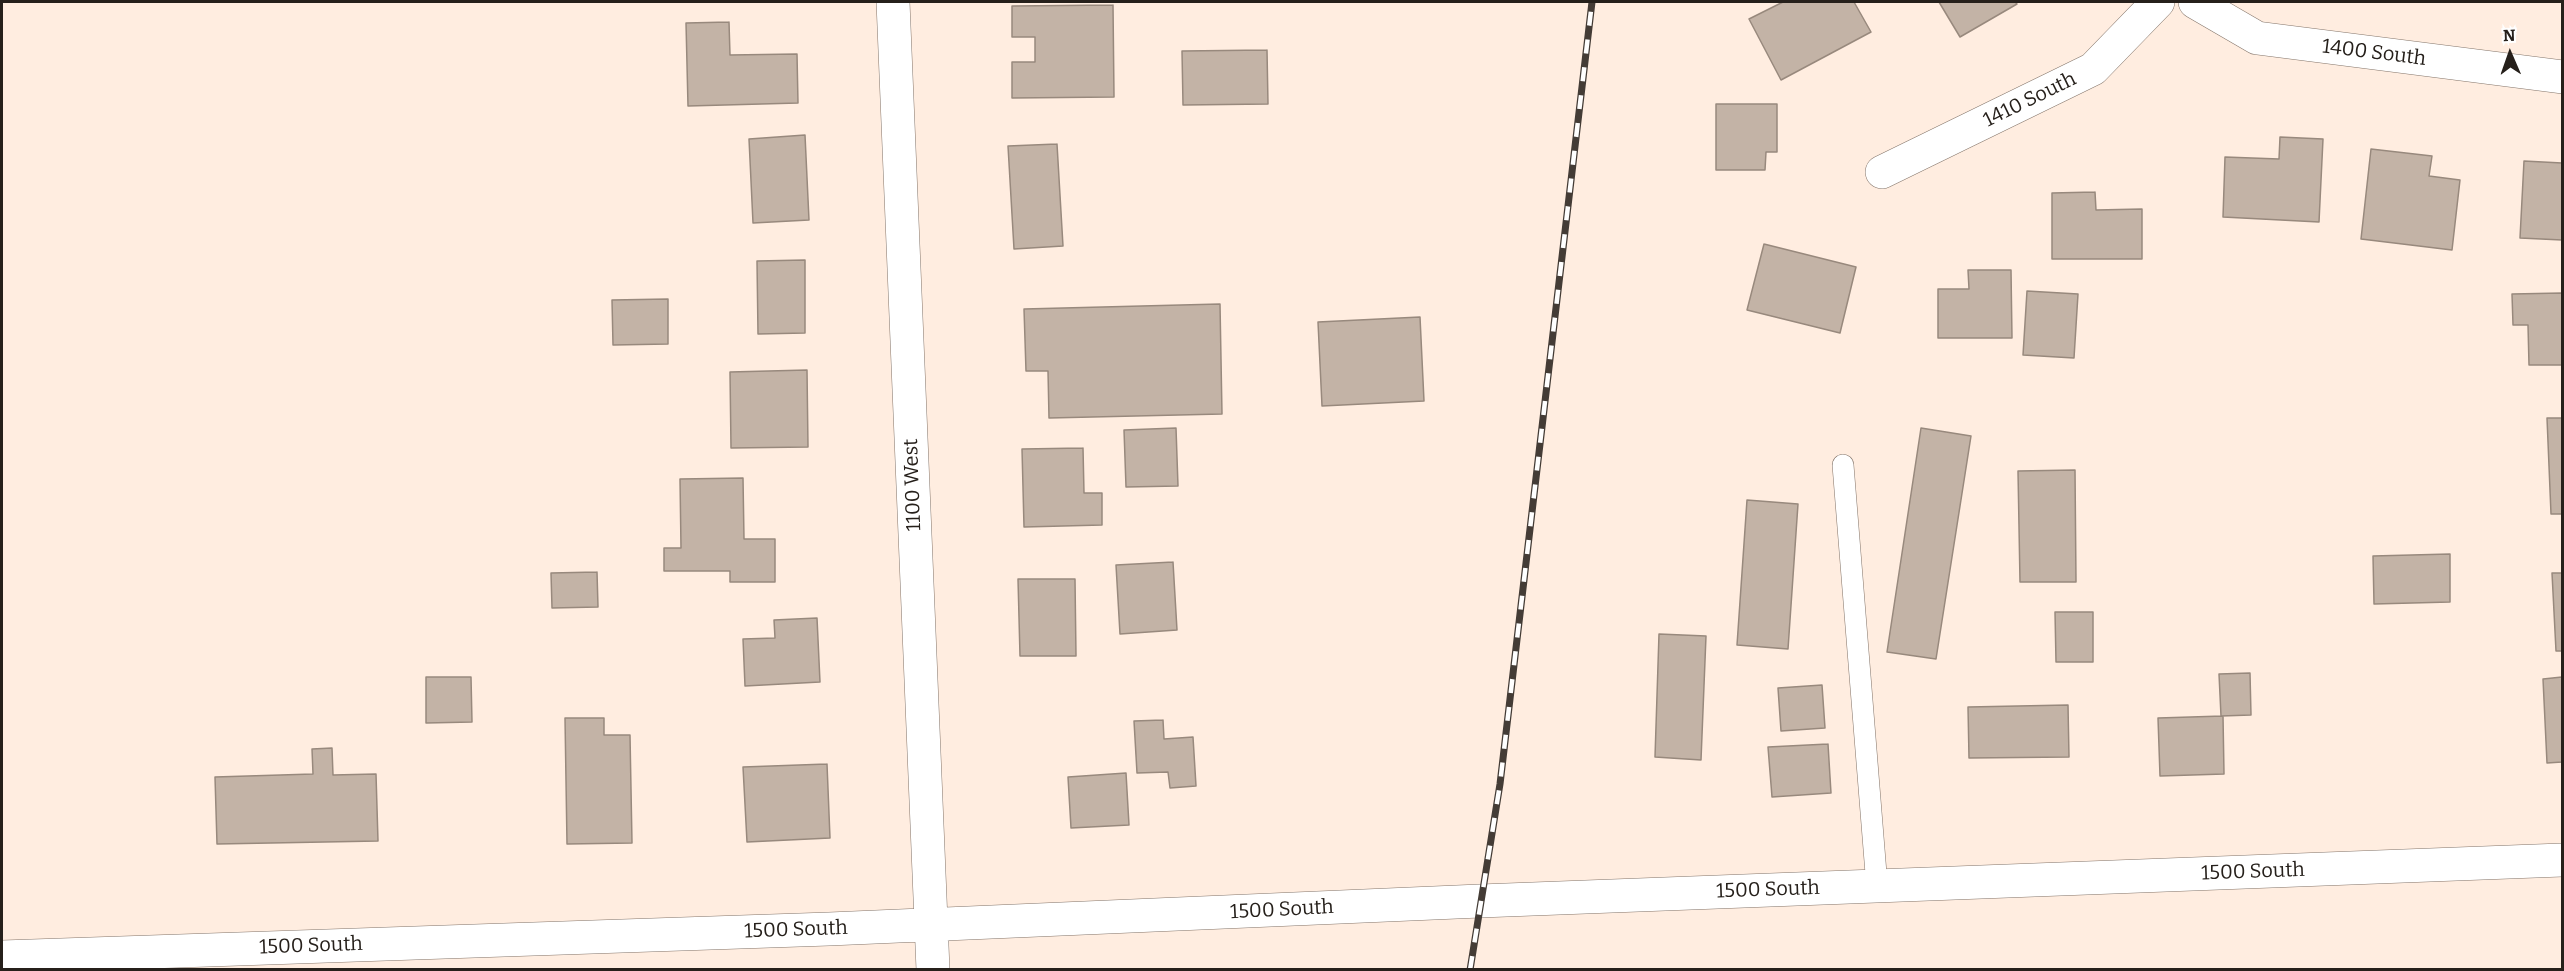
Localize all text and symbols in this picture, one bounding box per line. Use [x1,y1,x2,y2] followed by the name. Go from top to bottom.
[2480,24,2540,84] north arrow
[2503,26,2516,45] text: N
[2321,35,2427,71] street label: 1400 South
[1980,67,2080,133] street label: 1410 South
[899,438,927,532] street label: 1100 West
[2201,858,2305,886] street label: 1500 South
[1716,876,1820,904] street label: 1500 South
[1230,895,1334,925] street label: 1500 South
[744,916,848,944] street label: 1500 South
[259,932,363,960] street label: 1500 South

